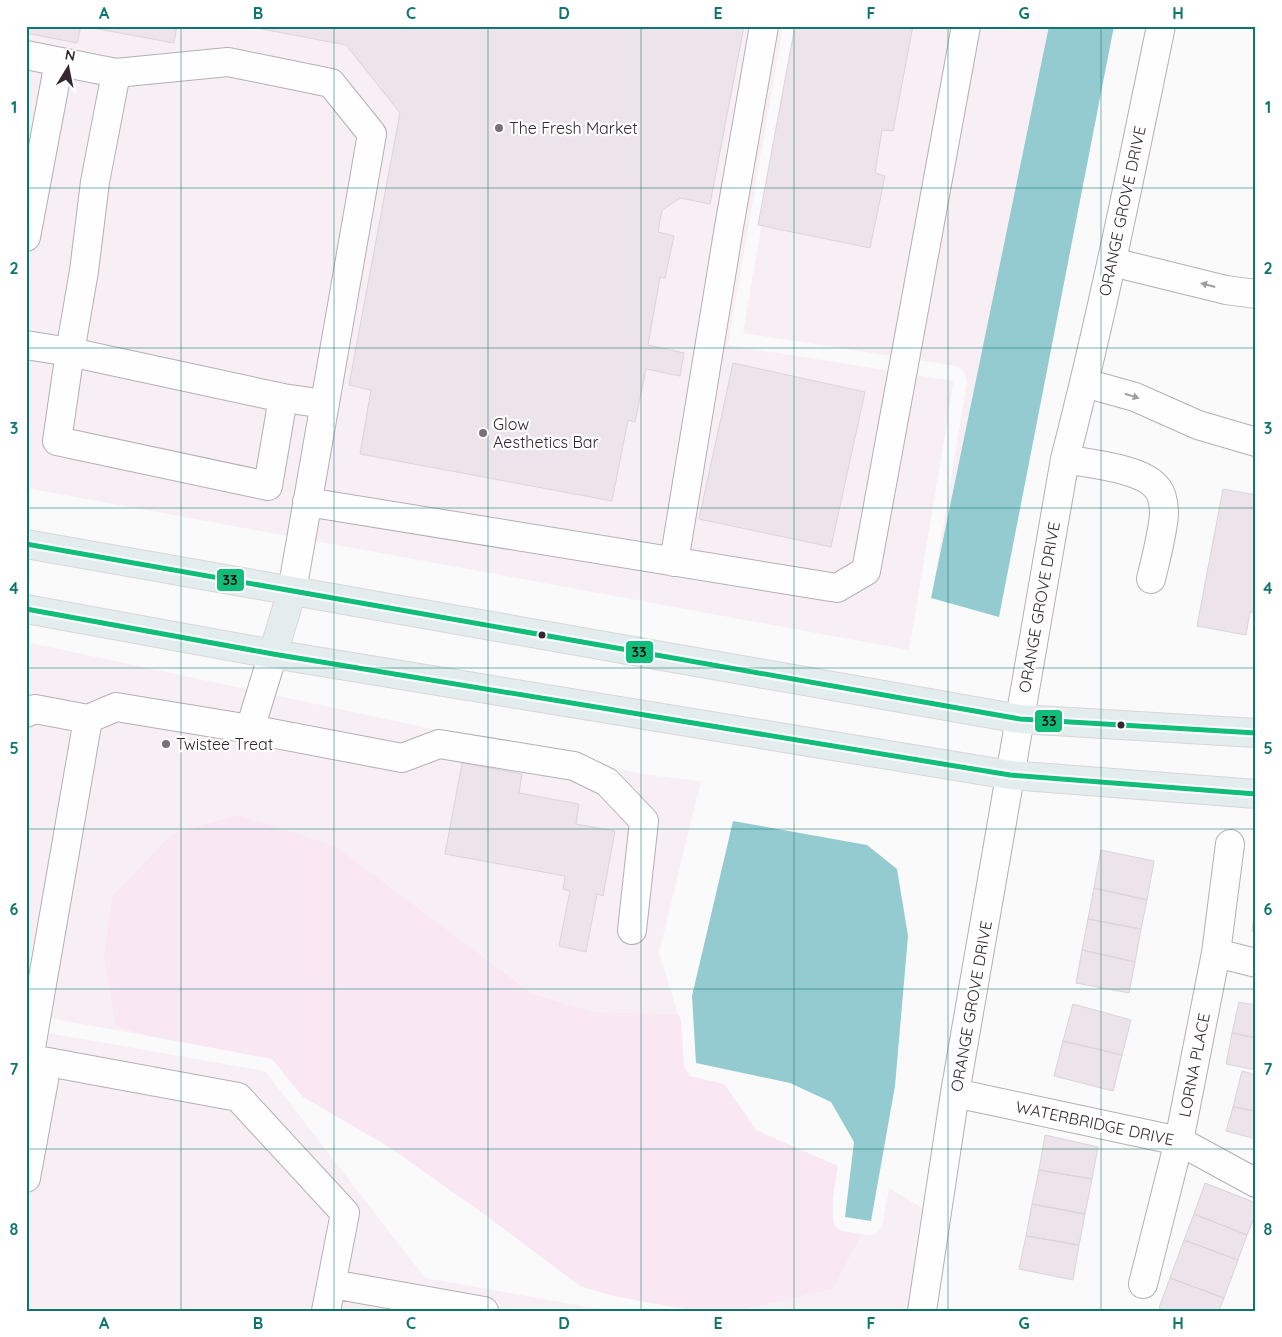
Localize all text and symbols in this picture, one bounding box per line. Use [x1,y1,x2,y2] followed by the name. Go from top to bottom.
[99,3,110,23] text: A
[253,3,263,23] text: B
[406,3,416,23] text: C
[558,3,570,23] text: D
[713,3,723,23] text: E
[867,3,876,23] text: F
[1018,3,1030,23] text: G
[1172,3,1184,23] text: H
[42,42,92,92] north arrow
[64,45,77,65] text: N
[11,97,17,117] text: 1
[1265,97,1271,117] text: 1
[509,118,638,138] place label: The Fresh Market
[493,122,505,134] marker: The Fresh Market
[1094,124,1150,298] street label: ORANGE GROVE DRIVE
[9,258,19,278] text: 2
[1263,258,1273,278] text: 2
[1200,281,1215,289] one-way arrow
[1124,393,1139,401] one-way arrow
[493,414,599,452] place label: Glow Aesthetics Bar
[10,418,18,438] text: 3
[1264,418,1272,438] text: 3
[477,427,489,439] marker: Glow Aesthetics Bar
[1014,520,1064,694] street label: ORANGE GROVE DRIVE
[216,568,245,592] line badge: 33
[222,571,238,589] text: 33
[9,578,19,598] text: 4
[1263,578,1273,598] text: 4
[537,630,547,640] unlabelled marker
[625,640,654,664] line badge: 33
[631,643,647,661] text: 33
[1034,709,1063,733] line badge: 33
[1041,712,1057,730] text: 33
[1116,720,1126,730] unlabelled marker
[176,734,273,754] place label: Twistee Treat
[9,738,19,758] text: 5
[160,738,172,750] marker: Twistee Treat
[1263,738,1273,758] text: 5
[10,899,19,919] text: 6
[1264,899,1273,919] text: 6
[946,919,996,1093] street label: ORANGE GROVE DRIVE
[1174,1011,1214,1119] street label: LORNA PLACE
[10,1059,19,1079] text: 7
[1264,1059,1273,1079] text: 7
[1014,1096,1176,1150] street label: WATERBRIDGE DRIVE
[10,1219,19,1239] text: 8
[1264,1219,1273,1239] text: 8
[99,1313,110,1333] text: A
[253,1313,263,1333] text: B
[406,1313,416,1333] text: C
[558,1313,570,1333] text: D
[713,1313,723,1333] text: E
[867,1313,876,1333] text: F
[1018,1313,1030,1333] text: G
[1172,1313,1184,1333] text: H

